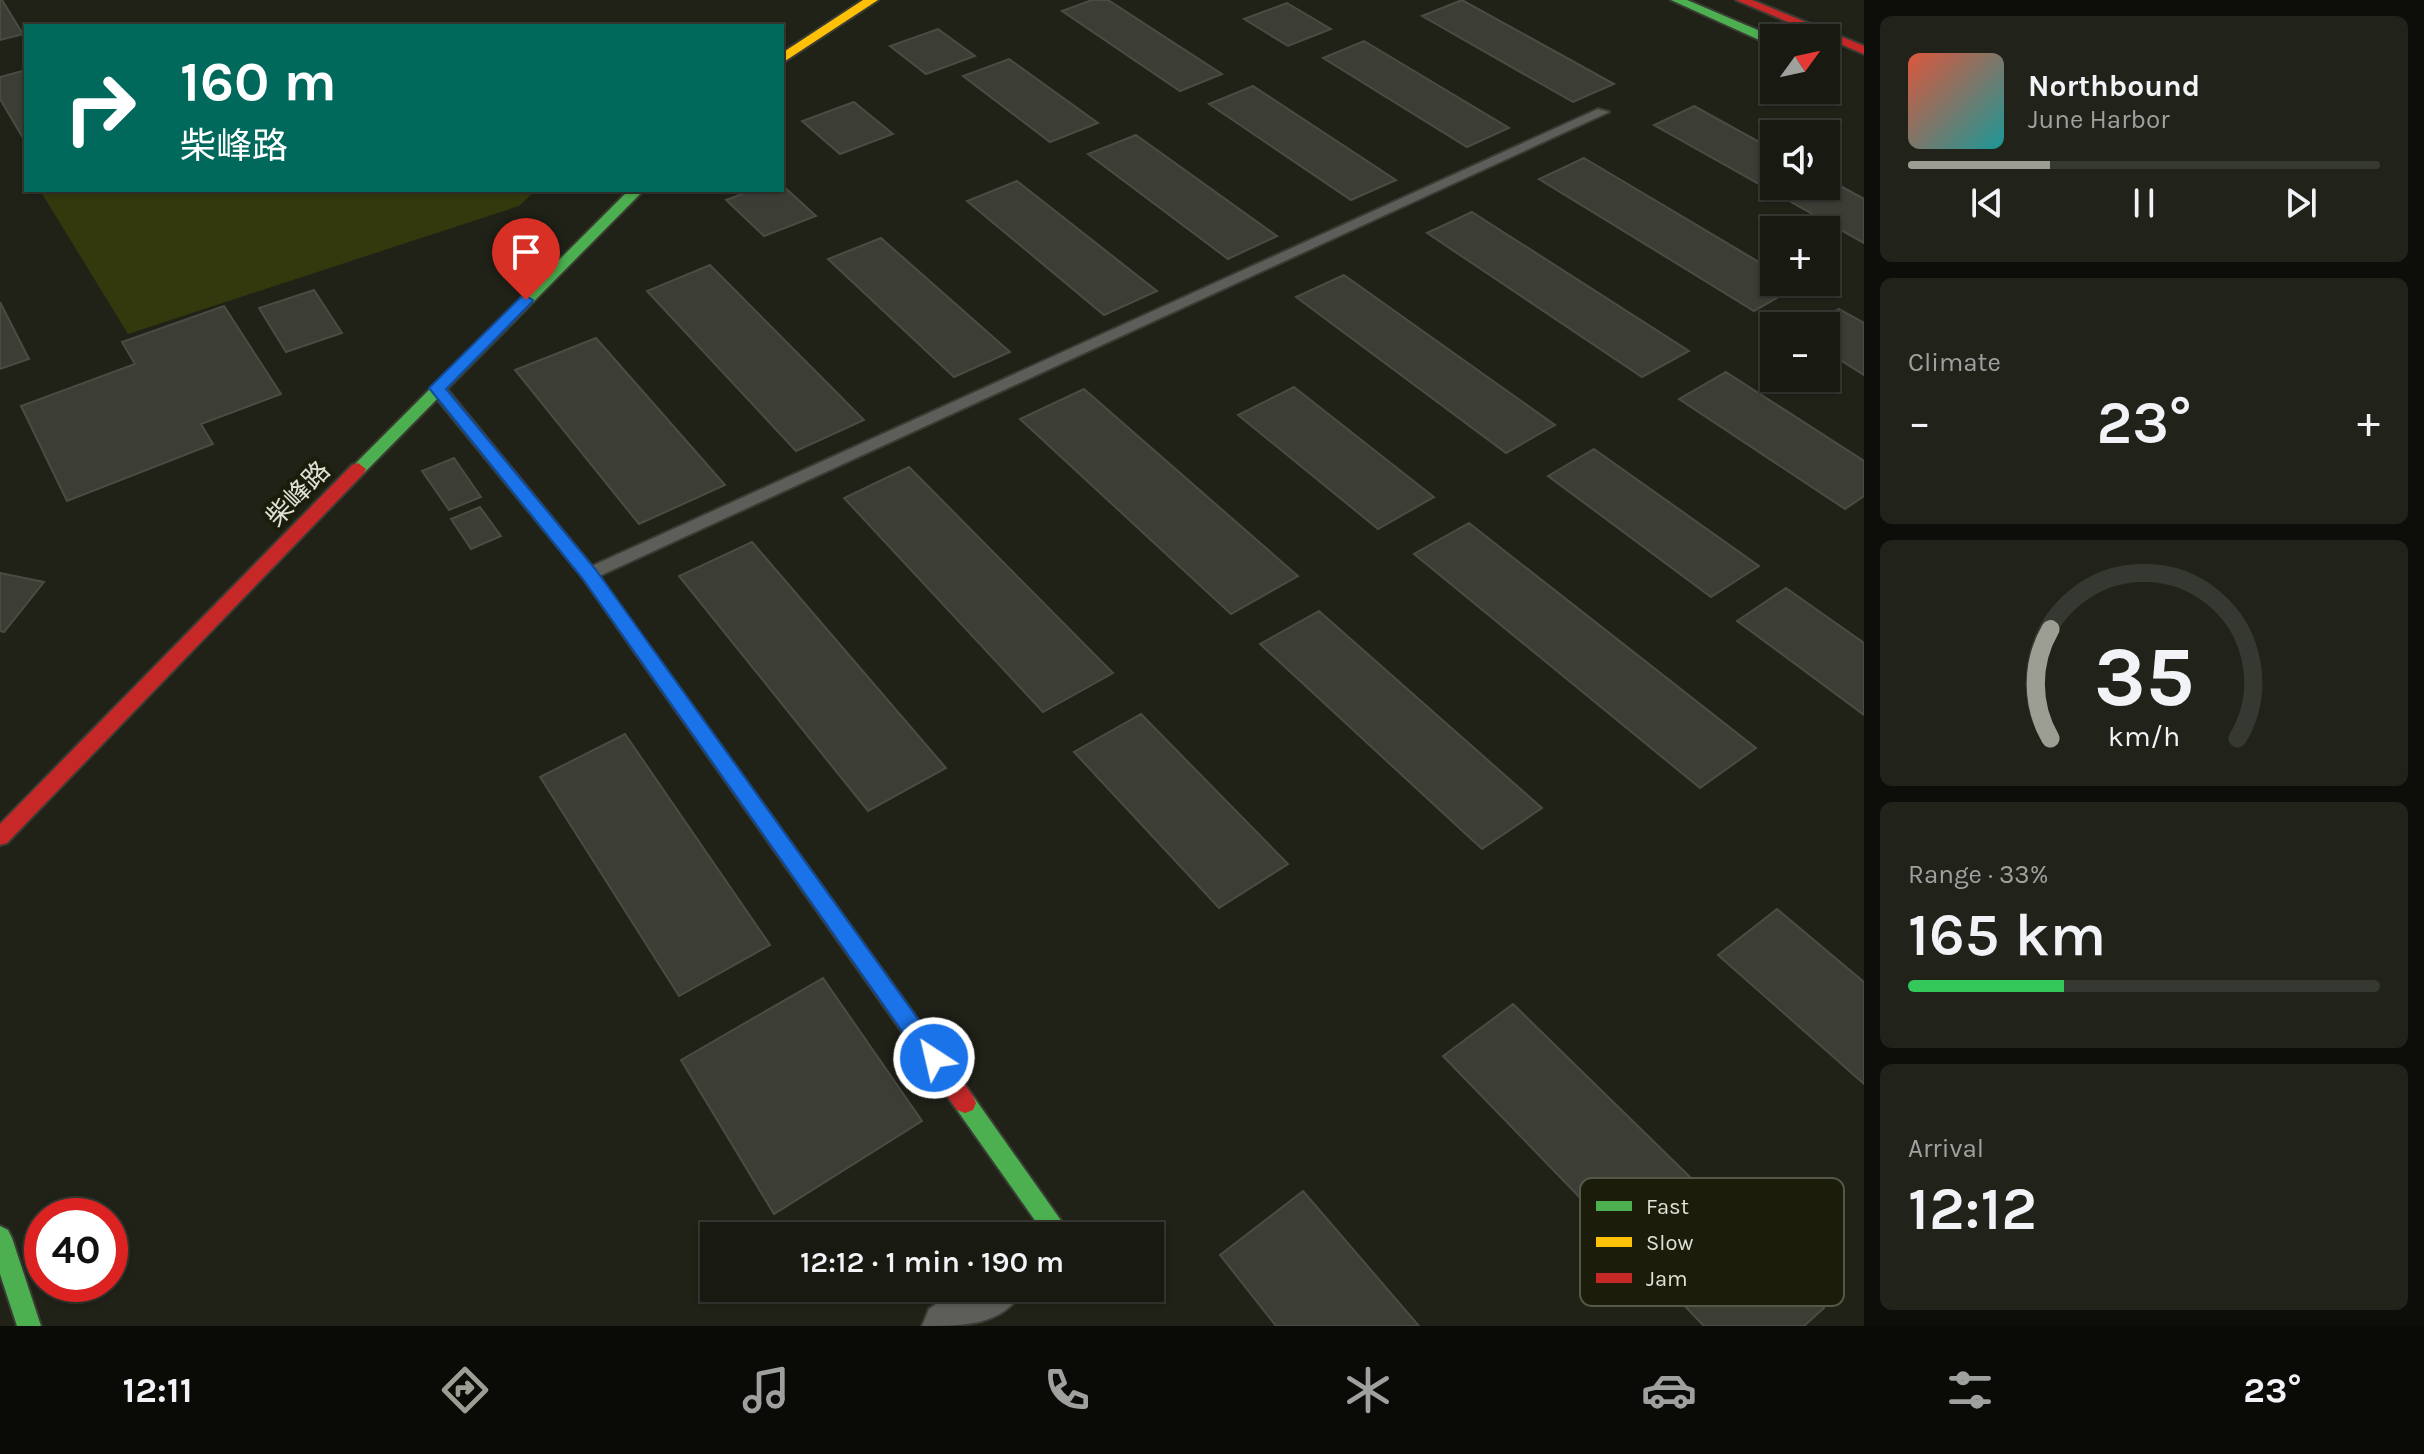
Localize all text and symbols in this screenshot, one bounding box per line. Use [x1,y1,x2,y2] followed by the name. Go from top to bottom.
[1760,24,1840,104] north arrow
[1760,24,1840,392] map controls
[180,49,337,114] text: 160 m
[48,56,152,160] icon: right
[2028,68,2200,104] text: Northbound
[2028,104,2170,135] text: June Harbor
[1760,120,1840,200] button: sound
[180,125,288,167] text: 柴峰路
[1965,181,2009,225] icon: previous
[2122,181,2166,225] icon: pause
[2279,181,2323,225] icon: next
[1760,216,1840,296] button: +
[492,218,560,300] pin
[504,230,548,274] icon: arrive
[1760,312,1840,392] button: −
[1908,347,2001,378] text: Climate
[2096,388,2192,458] text: 23°
[1908,397,1931,448] text: −
[2357,397,2380,448] text: +
[260,455,336,533] street label: 柴峰路
[2094,629,2194,726] text: 35
[2108,720,2180,753] text: km/h
[1908,859,2049,890] text: Range · 33%
[1908,900,2106,970] text: 165 km
[892,1016,976,1100] position arrow
[1908,1133,1984,1164] text: Arrival
[1908,1174,2037,1244] text: 12:12
[1580,1178,1844,1306] legend
[1646,1194,1689,1220] text: Fast
[24,1198,128,1302] speed limit sign: 40
[1646,1230,1693,1256] text: Slow
[800,1244,1064,1280] text: 12:12 · 1 min · 190 m
[1646,1266,1688,1292] text: Jam
[437,1362,493,1418] icon: directions
[738,1362,794,1418] icon: music
[1039,1362,1095,1418] icon: phone
[1340,1362,1396,1418] icon: climate
[1641,1362,1697,1418] icon: car
[1942,1362,1998,1418] icon: filters
[122,1369,192,1411] text: 12:11
[2243,1369,2301,1411] text: 23°

